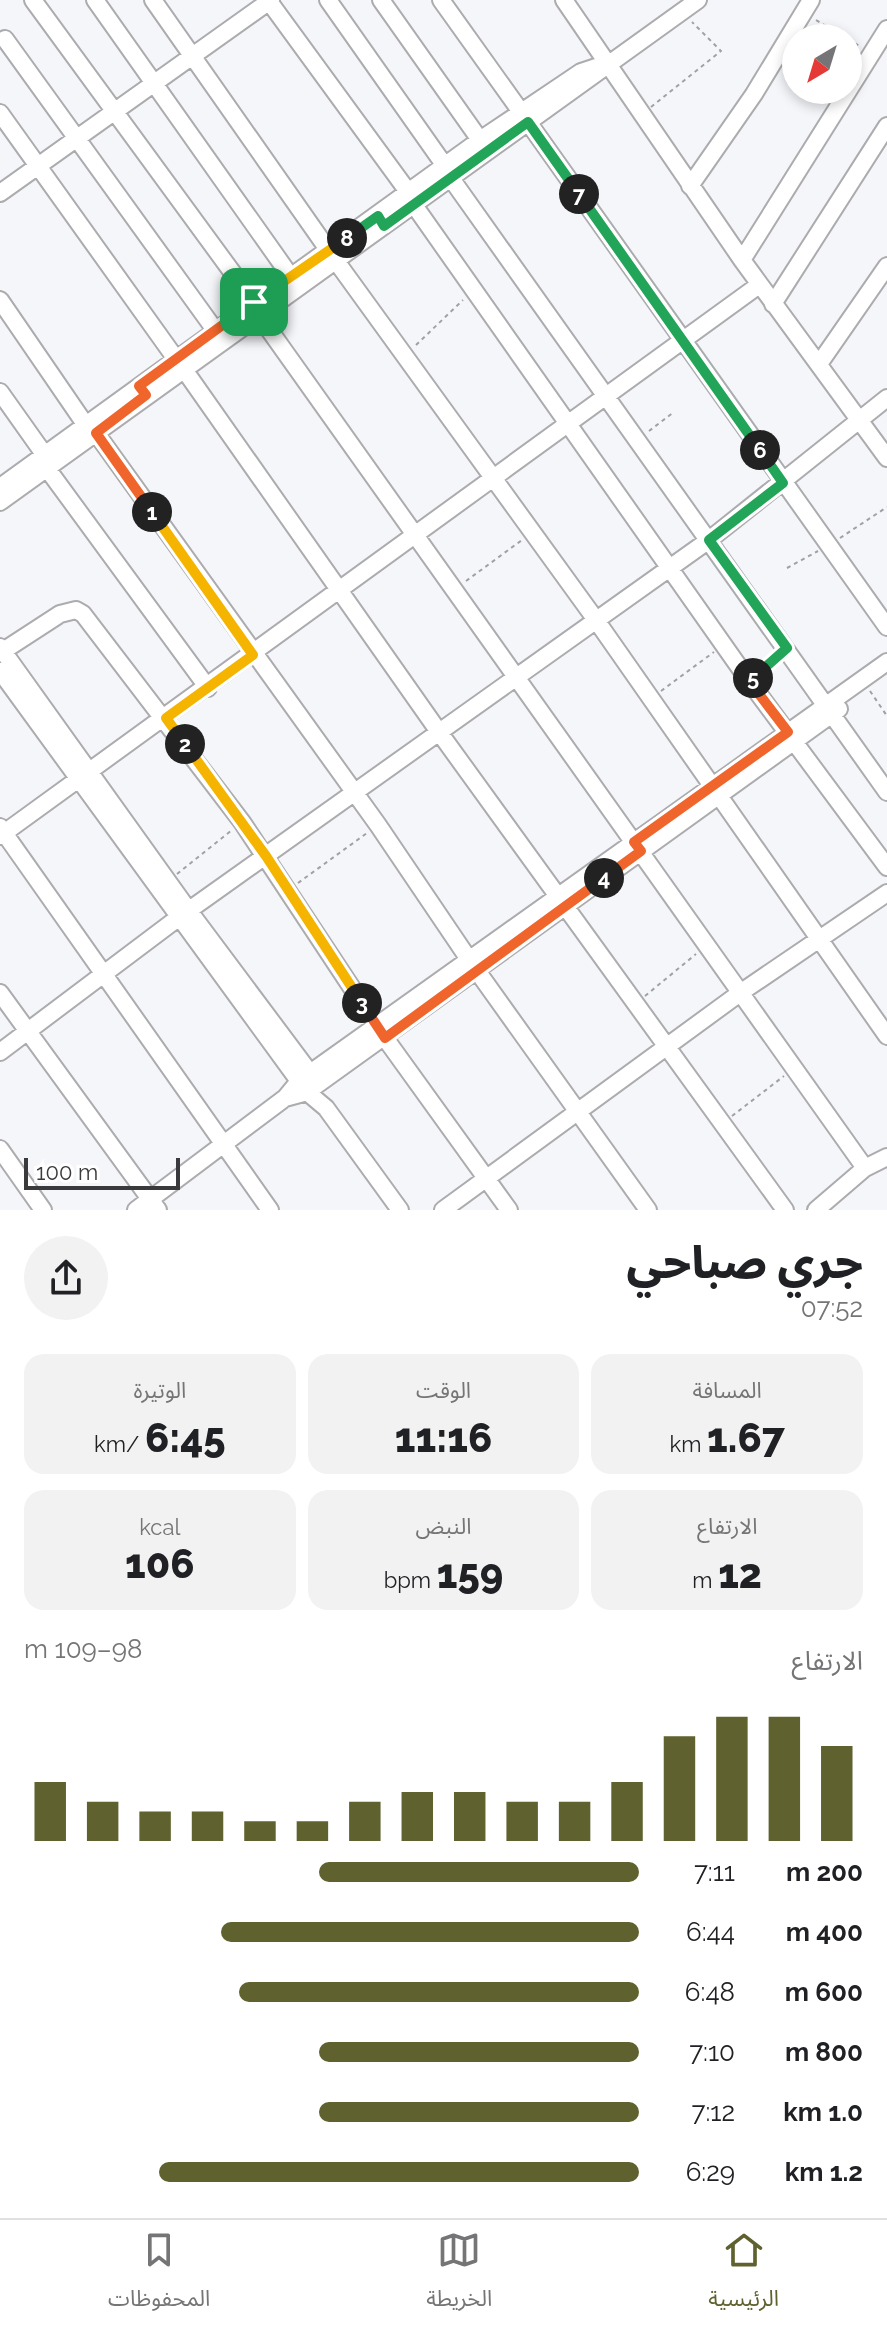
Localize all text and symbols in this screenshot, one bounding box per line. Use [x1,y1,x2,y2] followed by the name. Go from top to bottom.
[782,24,862,104] north arrow
[782,24,862,104] map controls
[559,174,599,214] pin: 7
[573,181,585,207] text: 7
[327,218,367,258] pin: 8
[340,225,354,251] text: 8
[220,268,288,336] pin
[232,280,276,324] icon: arrive
[740,430,780,470] pin: 6
[753,437,767,463] text: 6
[132,492,172,532] pin: 1
[147,499,157,525] text: 1
[733,658,773,698] pin: 5
[747,665,759,691] text: 5
[165,724,205,764] pin: 2
[179,731,191,757] text: 2
[584,858,624,898] pin: 4
[598,865,610,891] text: 4
[342,983,382,1023] pin: 3
[356,990,368,1016] text: 3
[24,1154,180,1190] scale bar
[36,1159,98,1185] text: 100 m
[24,1236,108,1320] button: share
[627,1237,863,1288] text: جري صباحي
[801,1293,863,1323] text: 07:52
[133,1377,186,1403] text: الوتيرة
[416,1377,471,1403] text: الوقت
[693,1377,762,1403] text: المسافة
[145,1414,226,1461] text: 6:45
[395,1414,492,1461] text: 11:16
[707,1414,785,1461] text: 1.67
[94,1431,145,1457] text: /km
[670,1431,707,1457] text: km
[416,1513,471,1539] text: النبض
[697,1513,757,1539] text: الارتفاع
[139,1514,180,1540] text: kcal
[125,1540,195,1587] text: 106
[437,1550,503,1597] text: 159
[718,1550,762,1597] text: 12
[384,1567,437,1593] text: bpm
[692,1567,718,1593] text: m
[24,1634,142,1664] text: 98–109 m
[792,1646,863,1676] text: الارتفاع
[694,1857,735,1887] text: 7:11
[786,1857,863,1887] text: 200 m
[686,1917,735,1947] text: 6:44
[786,1917,863,1947] text: 400 m
[685,1977,735,2007] text: 6:48
[785,1977,863,2007] text: 600 m
[689,2037,735,2067] text: 7:10
[785,2037,863,2067] text: 800 m
[692,2097,735,2127] text: 7:12
[783,2097,863,2127] text: 1.0 km
[686,2157,735,2187] text: 6:29
[785,2157,863,2187] text: 1.2 km
[108,2228,210,2322] tab: المحفوظات
[426,2228,492,2322] tab: الخريطة
[708,2228,779,2322] tab: الرئيسية

